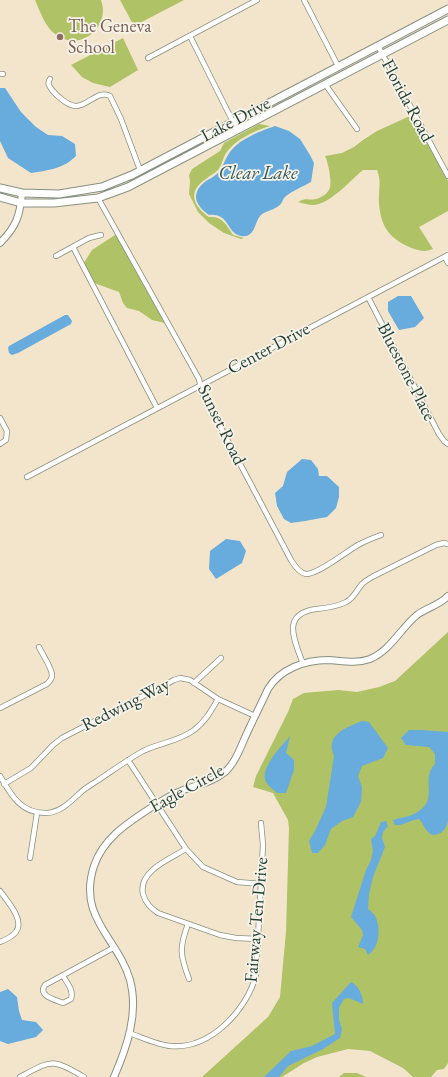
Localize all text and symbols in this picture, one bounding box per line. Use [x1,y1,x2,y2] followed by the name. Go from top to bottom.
[68,16,151,58] place label: The Geneva School
[55,32,65,42] marker: The Geneva School
[376,56,438,146] street label: Florida Road
[198,93,274,147] street label: Lake Drive
[218,163,298,185] water label: Clear Lake
[224,318,314,380] street label: Center Drive
[372,319,440,425] street label: Bluestone Place
[192,381,250,469] street label: Sunset Road
[78,674,174,736] street label: Redwing Way
[146,760,228,818] street label: Eagle Circle
[241,857,273,983] street label: Fairway Ten Drive

